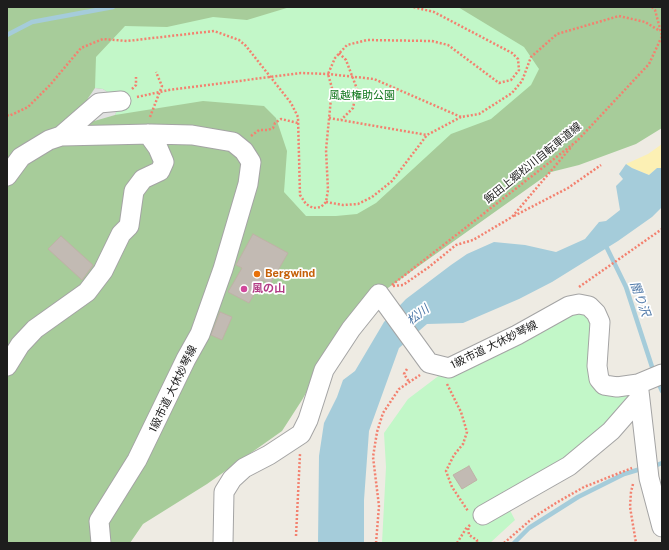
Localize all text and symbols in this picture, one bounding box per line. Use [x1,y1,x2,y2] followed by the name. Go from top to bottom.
[329,89,395,103] park label: 風越権助公園
[482,120,584,206] street label: 飯田上郷松川自転車道線
[265,267,315,281] place label: Bergwind
[252,269,262,279] marker: Bergwind
[627,280,653,318] water label: 闇り沢
[252,282,285,296] place label: 風の山
[239,284,249,294] marker: 風の山
[404,302,432,328] water label: 松川
[448,318,540,372] street label: 1級市道 大休妙琴線
[146,343,200,435] street label: 1級市道 大休妙琴線

